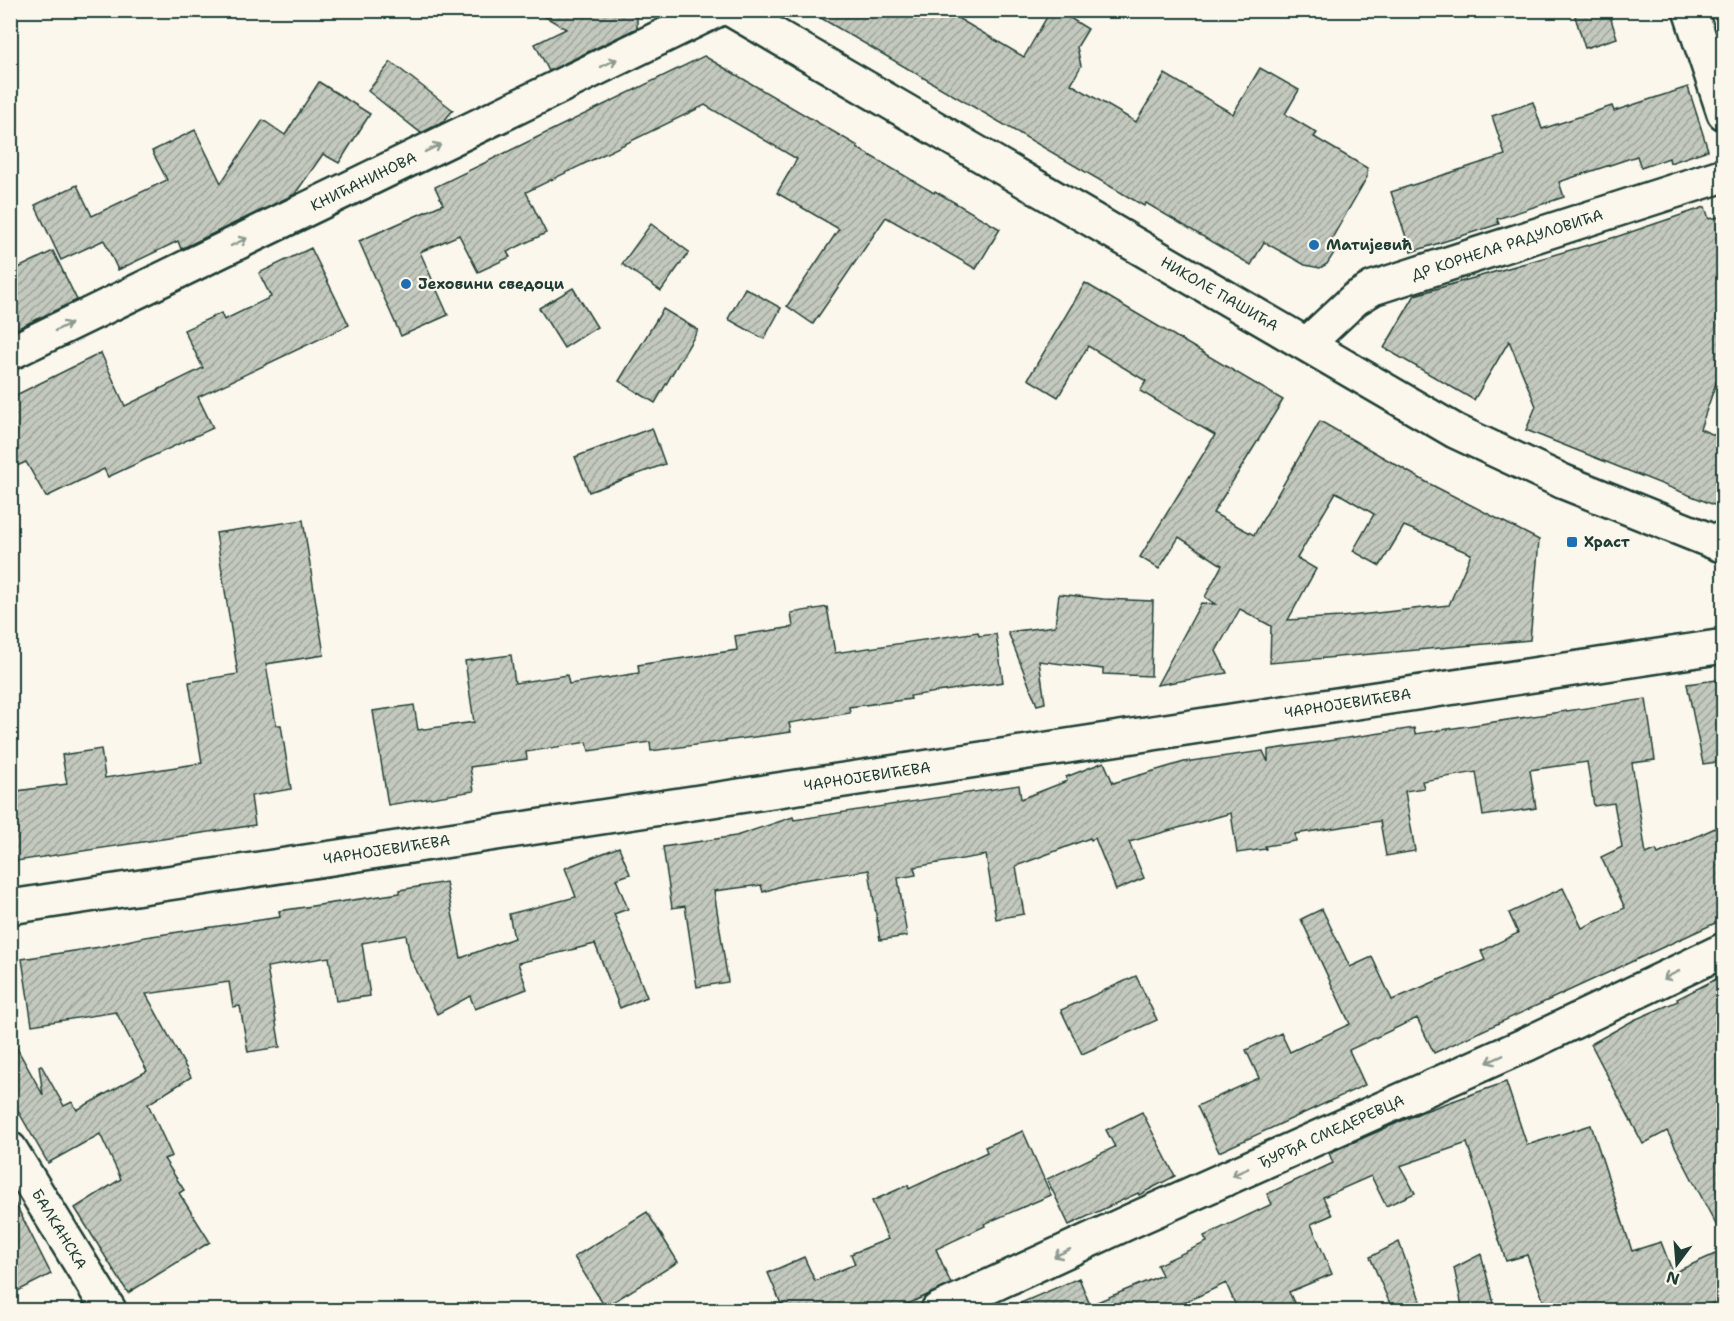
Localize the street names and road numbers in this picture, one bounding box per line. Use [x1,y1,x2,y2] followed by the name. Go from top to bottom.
[307,147,420,216] street label: КНИЋАНИНОВА
[1409,205,1606,285] street label: ДР КОРНЕЛА РАДУЛОВИЋА
[1157,252,1282,336] street label: НИКОЛЕ ПАШИЋА
[1283,684,1413,723] street label: ЧАРНОЈЕВИЋЕВА
[802,757,932,796] street label: ЧАРНОЈЕВИЋЕВА
[322,830,452,869] street label: ЧАРНОЈЕВИЋЕВА
[1255,1090,1408,1173] street label: ЂУРЂА СМЕДЕРЕВЦА
[27,1185,92,1273] street label: БАЛКАНСКА

